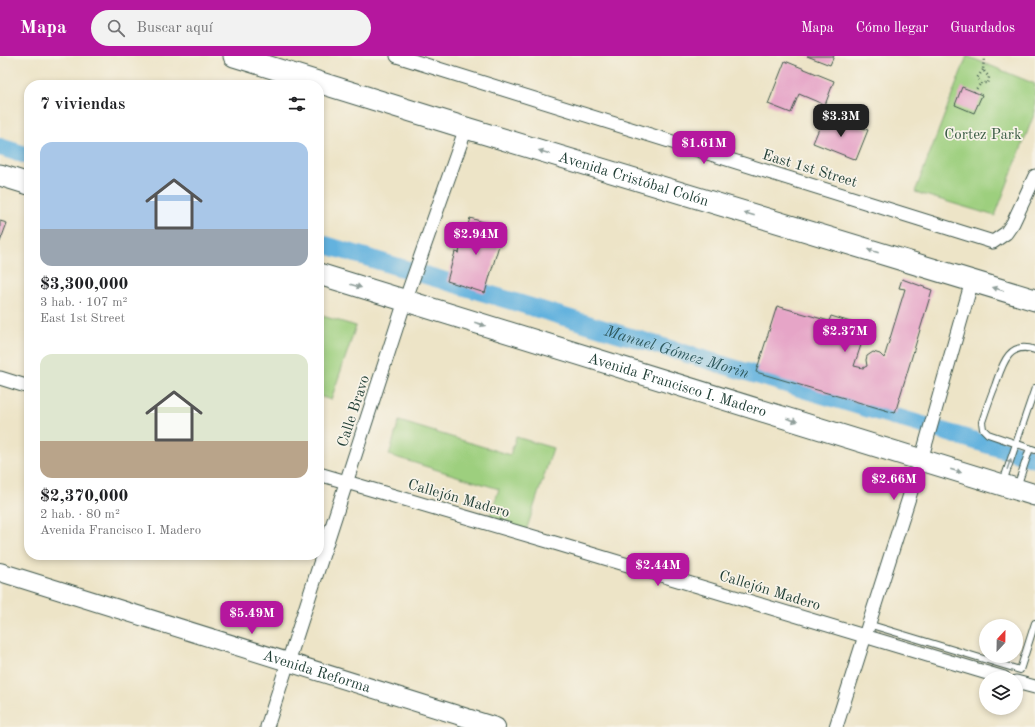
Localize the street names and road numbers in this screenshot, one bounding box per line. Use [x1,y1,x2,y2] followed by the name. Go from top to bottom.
[760,148,859,191] street label: East 1st Street
[556,150,710,210] street label: Avenida Cristóbal Colón
[586,351,768,421] street label: Avenida Francisco I. Madero
[336,374,373,449] street label: Calle Bravo
[406,478,511,521] street label: Callejón Madero
[717,569,822,614] street label: Callejón Madero
[261,649,373,696] street label: Avenida Reforma

